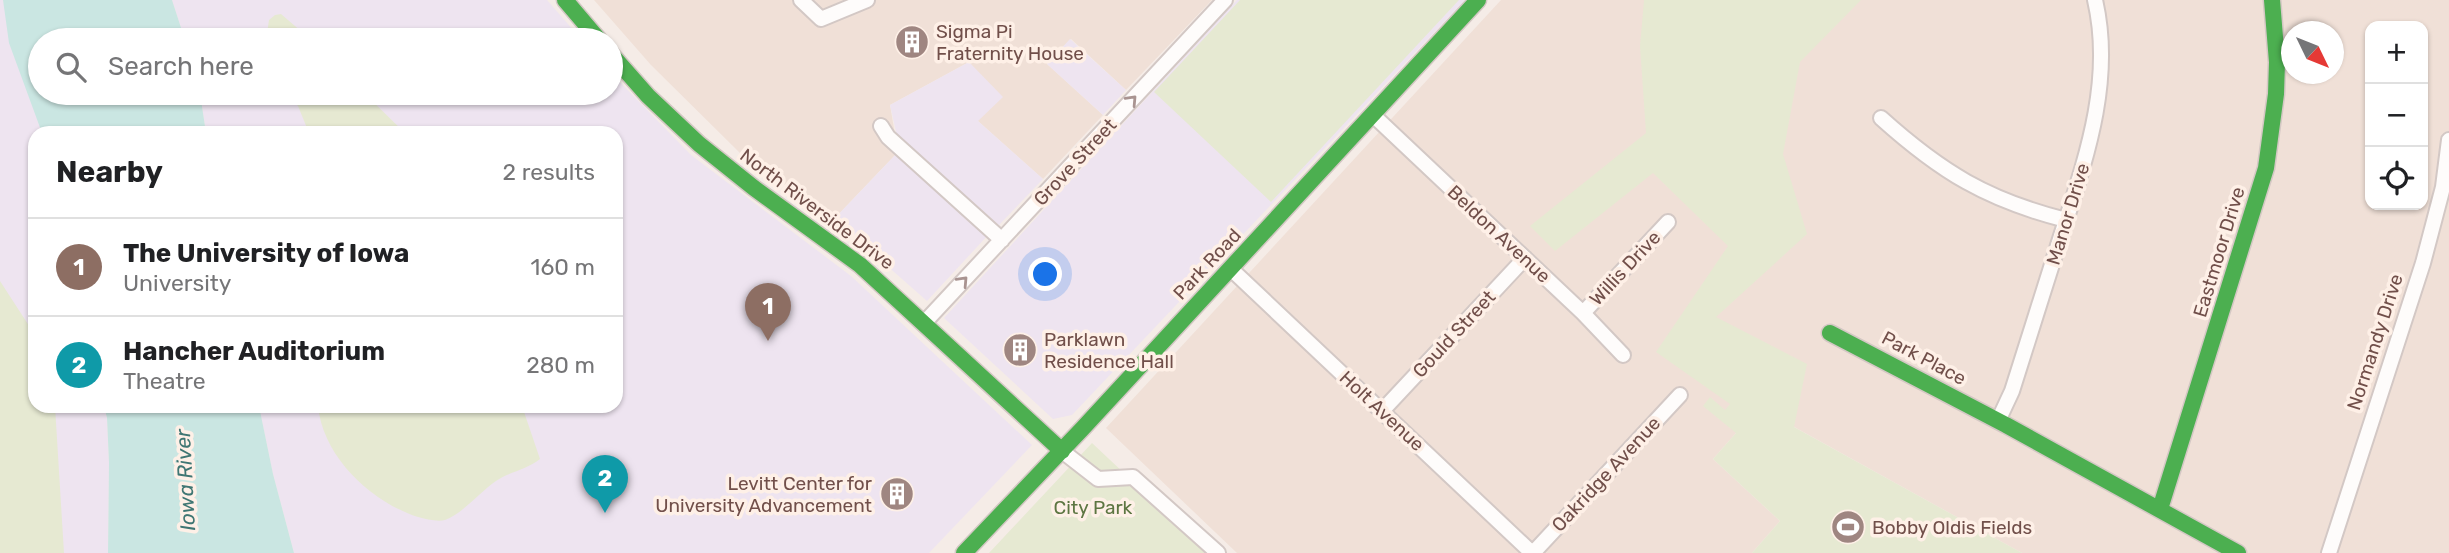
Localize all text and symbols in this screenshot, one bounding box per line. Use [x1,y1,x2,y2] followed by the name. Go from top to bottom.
[936,20,1084,65] place label: Sigma Pi Fraternity House
[2281,21,2344,84] north arrow
[2365,21,2428,210] map controls
[2365,21,2428,84] button: +
[893,23,931,61] building icon: Sigma Pi Fraternity House
[28,28,623,105] search box
[52,48,90,86] icon: search
[108,51,254,82] text: Search here
[2365,84,2428,147] button: −
[1123,95,1136,108] one-way arrow
[1029,113,1122,210] street label: Grove Street
[736,144,898,274] street label: North Riverside Drive
[2365,147,2428,210] button: locate
[56,154,163,190] text: Nearby
[503,158,595,186] text: 2 results
[2042,160,2094,268] street label: Manor Drive
[1443,180,1555,288] street label: Beldon Avenue
[2188,184,2250,320] street label: Eastmoor Drive
[1168,224,1246,304] street label: Park Road
[1585,226,1665,310] street label: Willis Drive
[123,238,409,269] text: The University of Iowa
[73,253,85,281] text: 1
[531,253,595,281] text: 160 m
[1028,257,1062,291] your location
[123,269,232,297] text: University
[2342,271,2408,413] street label: Normandy Drive
[955,276,967,289] one-way arrow
[745,283,791,341] pin: 1
[1408,285,1501,382] street label: Gould Street
[1878,326,1970,390] street label: Park Place
[1044,328,1174,373] place label: Parklawn Residence Hall
[1001,331,1039,369] building icon: Parklawn Residence Hall
[123,336,385,367] text: Hancher Auditorium
[72,351,86,379] text: 2
[526,351,595,379] text: 280 m
[1335,366,1429,456] street label: Holt Avenue
[123,367,206,395] text: Theatre
[1547,412,1665,536] street label: Oakridge Avenue
[170,428,200,531] water label: Iowa River
[582,455,628,513] pin: 2
[655,472,873,517] place label: Levitt Center for University Advancement
[878,475,916,513] building icon: Levitt Center for University Advancement
[1054,496,1133,519] park label: City Park
[1829,508,1867,546] sports icon: Bobby Oldis Fields
[1872,516,2032,539] place label: Bobby Oldis Fields

